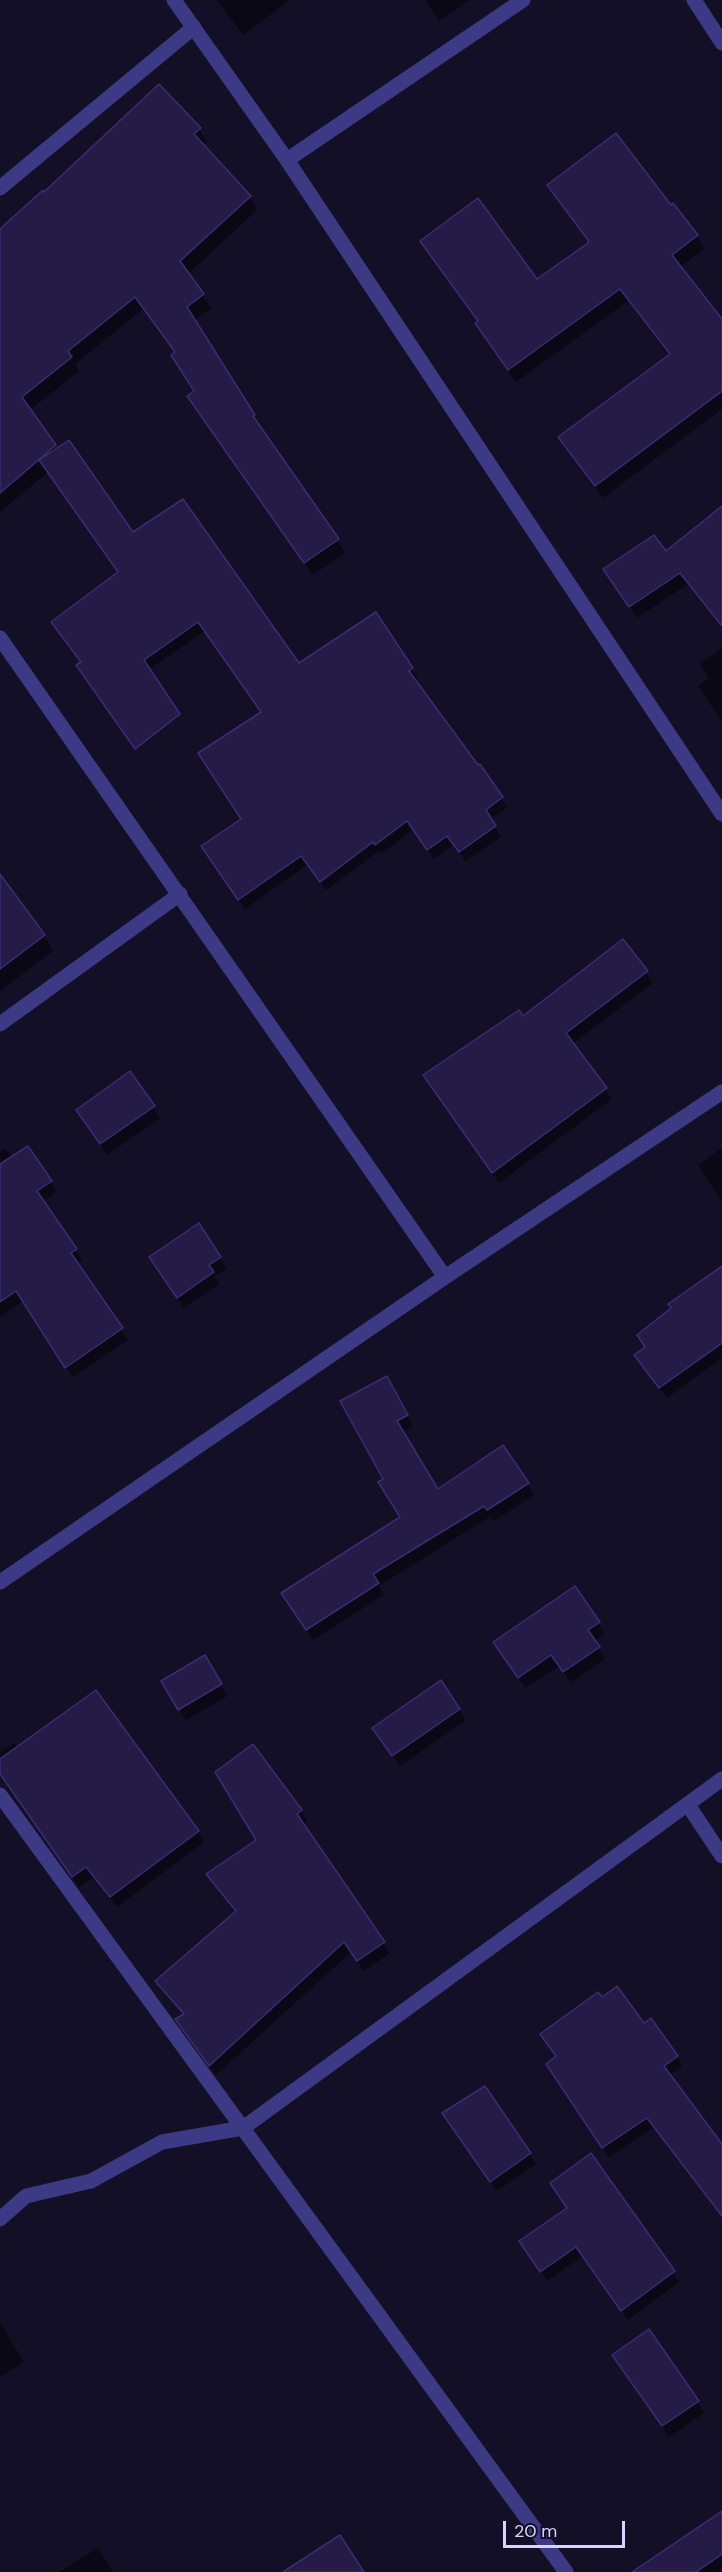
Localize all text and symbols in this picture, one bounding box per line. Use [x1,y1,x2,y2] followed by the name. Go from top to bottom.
[506,2509,628,2547] scale bar
[514,2519,557,2543] text: 20 m

